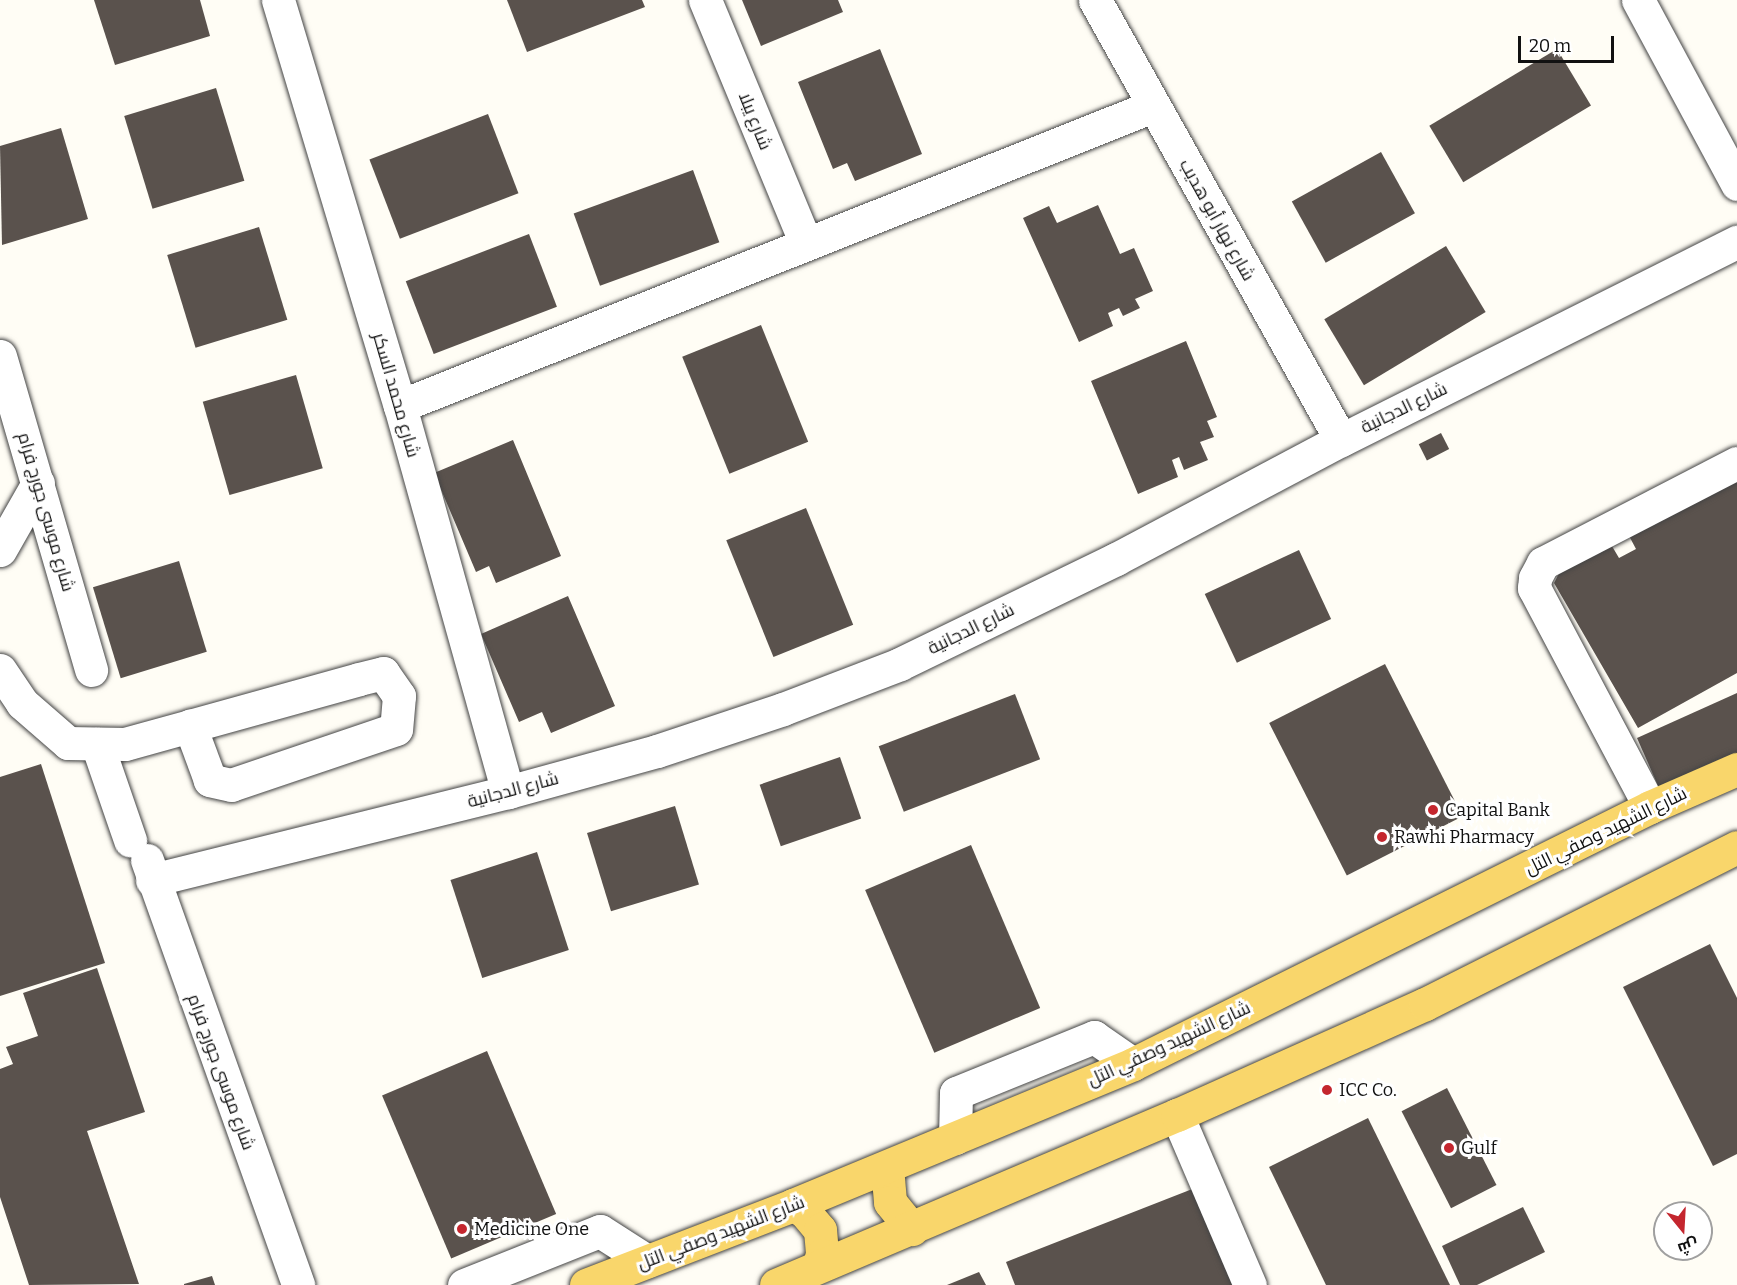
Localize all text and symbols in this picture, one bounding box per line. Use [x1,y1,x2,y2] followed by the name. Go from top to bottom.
[1521,24,1617,62] scale bar
[1529,35,1571,57] text: 20 m
[734,89,776,153] street label: شارع يبلا
[1175,155,1259,285] street label: شارع نهار أبو هديب
[368,330,424,460] street label: شارع محمد السكر
[1357,378,1451,438] street label: شارع الدجانية
[13,430,79,594] street label: شارع موسى جورج فرام
[924,599,1018,659] street label: شارع الدجانية
[465,767,561,813] street label: شارع الدجانية
[1522,782,1690,880] street label: شارع الشهيد وصفي التل
[1445,799,1550,821] place label: Capital Bank
[1426,803,1440,817] marker: Capital Bank
[1394,826,1534,848] place label: Rawhi Pharmacy
[1375,830,1389,844] marker: Rawhi Pharmacy
[183,991,259,1153] street label: شارع موسى جورج فرام
[1084,997,1254,1091] street label: شارع الشهيد وصفي التل
[1339,1079,1397,1101] place label: ICC Co.
[1320,1083,1334,1097] marker: ICC Co.
[1461,1137,1497,1159] place label: Gulf
[1442,1141,1456,1155] marker: Gulf
[634,1191,808,1275] street label: شارع الشهيد وصفي التل
[1653,1201,1713,1261] north arrow
[474,1218,589,1240] place label: Medicine One
[455,1222,469,1236] marker: Medicine One
[1675,1234,1701,1259] text: ش

